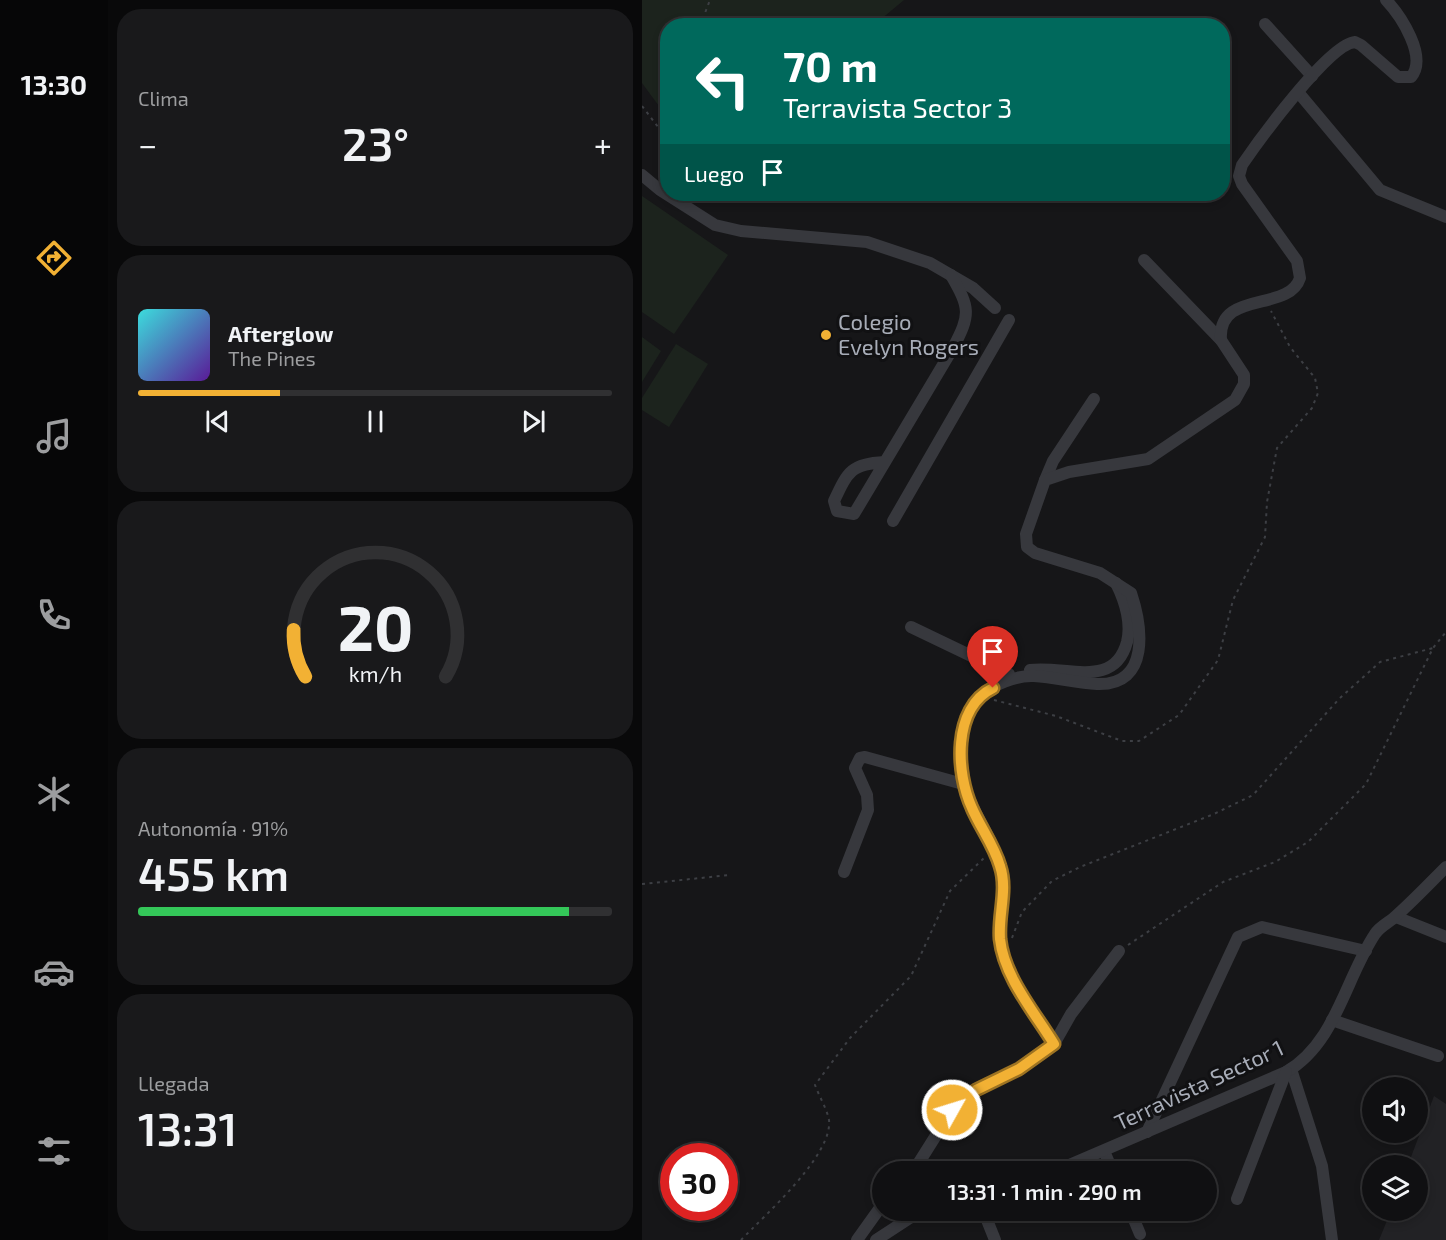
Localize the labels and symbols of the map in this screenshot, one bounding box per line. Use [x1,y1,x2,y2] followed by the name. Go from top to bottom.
[838,308,979,359] place label: Colegio Evelyn Rogers
[819,328,833,342] marker: Colegio Evelyn Rogers
[967,626,1018,688] pin
[1110,1034,1287,1135] street label: Terravista Sector 1
[920,1078,984,1142] position arrow
[660,1143,738,1221] speed limit sign: 30

